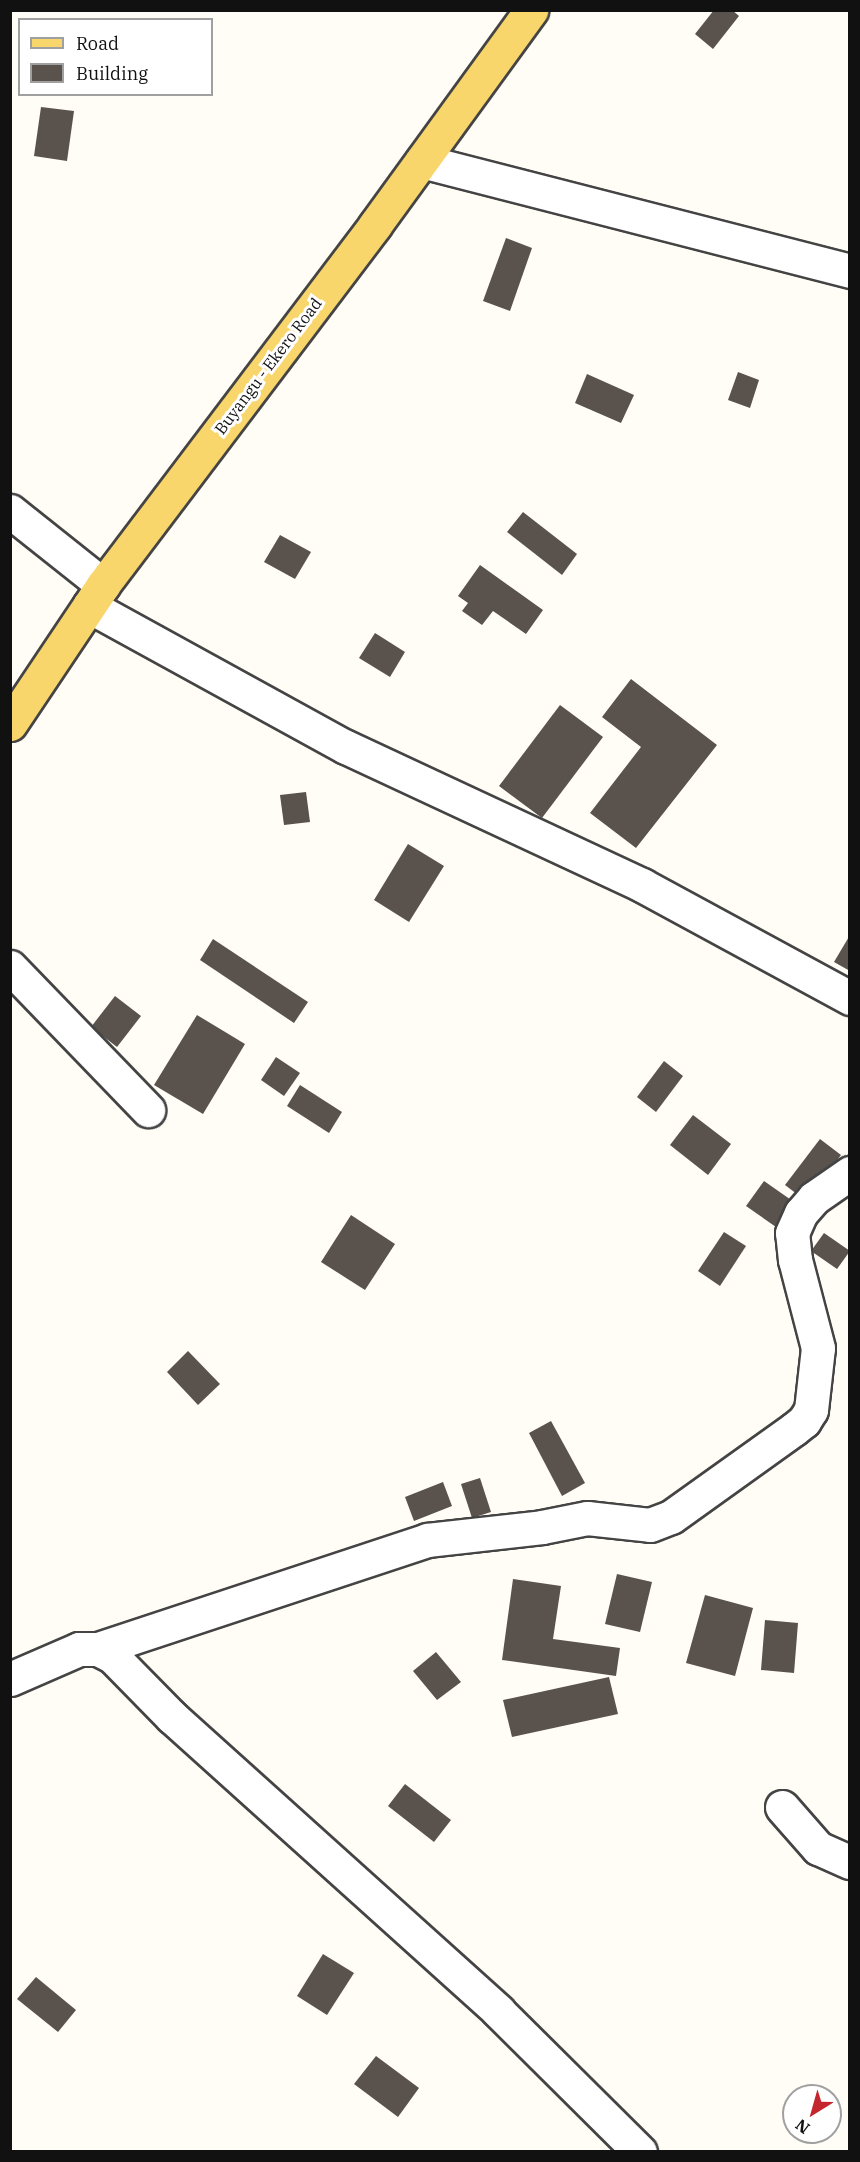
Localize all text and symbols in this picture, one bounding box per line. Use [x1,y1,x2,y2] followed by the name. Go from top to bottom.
[18,18,213,96] legend
[76,32,119,55] text: Road
[76,62,148,85] text: Building
[210,294,326,438] street label: Buyangu - Ekero Road
[782,2084,842,2144] north arrow
[791,2115,813,2139] text: N

